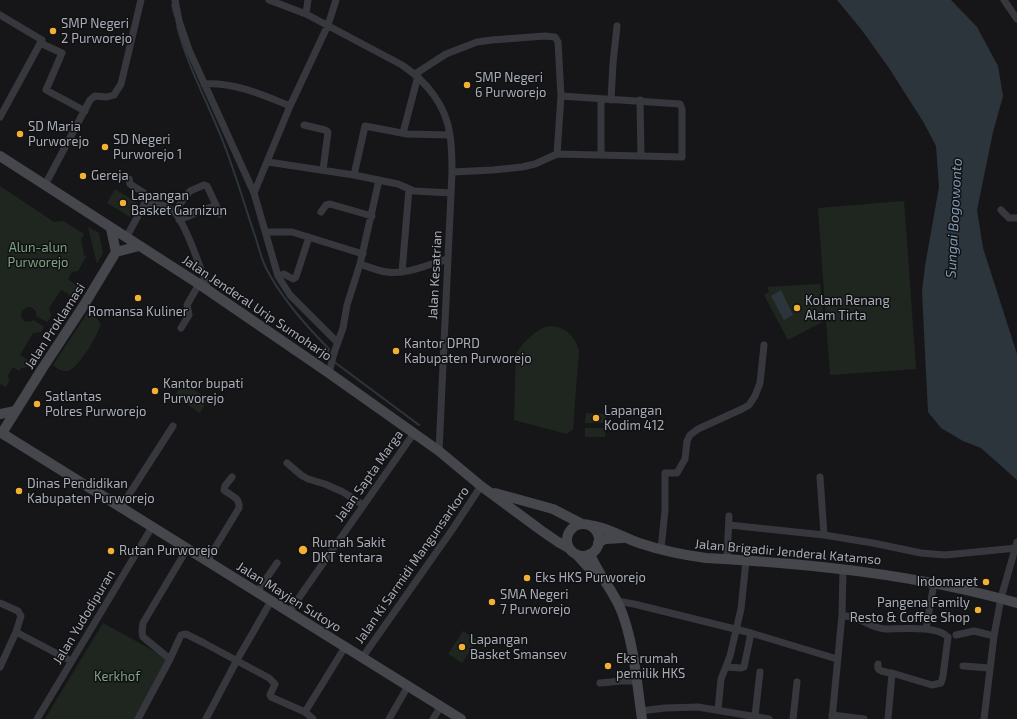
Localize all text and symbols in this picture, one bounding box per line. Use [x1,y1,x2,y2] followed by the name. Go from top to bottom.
[61,16,132,47] place label: SMP Negeri 2 Purworejo
[48,26,58,36] marker: SMP Negeri 2 Purworejo
[475,70,546,101] place label: SMP Negeri 6 Purworejo
[462,80,472,90] marker: SMP Negeri 6 Purworejo
[28,119,89,150] place label: SD Maria Purworejo
[15,129,25,139] marker: SD Maria Purworejo
[113,132,182,163] place label: SD Negeri Purworejo 1
[100,142,110,152] marker: SD Negeri Purworejo 1
[942,158,966,278] water label: Sungai Bogowonto
[91,168,129,184] place label: Gereja
[78,171,88,181] marker: Gereja
[131,188,227,219] place label: Lapangan Basket Garnizun
[118,198,128,208] marker: Lapangan Basket Garnizun
[425,230,445,320] street label: Jalan Kesatrian
[7,240,69,271] park label: Alun-alun Purworejo
[179,252,335,364] street label: Jalan Jenderal Urip Sumoharjo
[21,280,89,372] street label: Jalan Proklamasi
[133,293,143,303] marker: Romansa Kuliner
[805,293,890,324] place label: Kolam Renang Alam Tirta
[792,303,802,313] marker: Kolam Renang Alam Tirta
[88,304,188,320] place label: Romansa Kuliner
[404,336,532,367] place label: Kantor DPRD Kabupaten Purworejo
[391,346,401,356] marker: Kantor DPRD Kabupaten Purworejo
[163,376,243,407] place label: Kantor bupati Purworejo
[150,386,160,396] marker: Kantor bupati Purworejo
[45,389,146,420] place label: Satlantas Polres Purworejo
[32,399,42,409] marker: Satlantas Polres Purworejo
[604,403,664,434] place label: Lapangan Kodim 412
[591,413,601,423] marker: Lapangan Kodim 412
[332,427,406,525] street label: Jalan Sapta Marga
[27,476,155,507] place label: Dinas Pendidikan Kabupaten Purworejo
[352,483,472,647] street label: Jalan Ki Sarmidi Mangunsarkoro
[14,486,24,496] marker: Dinas Pendidikan Kabupaten Purworejo
[312,535,386,566] place label: Rumah Sakit DKT tentara
[694,536,882,568] street label: Jalan Brigadir Jenderal Katamso
[119,543,218,559] place label: Rutan Purworejo
[297,544,309,556] marker: Rumah Sakit DKT tentara
[106,546,116,556] marker: Rutan Purworejo
[234,559,344,635] street label: Jalan Mayjen Sutoyo
[50,567,118,667] street label: Jalan Yudodipuran
[535,570,646,586] place label: Eks HKS Purworejo
[522,573,532,583] marker: Eks HKS Purworejo
[917,574,978,590] place label: Indomaret
[981,577,991,587] marker: Indomaret
[500,587,571,618] place label: SMA Negeri 7 Purworejo
[850,595,970,626] place label: Pangena Family Resto & Coffee Shop
[487,597,497,607] marker: SMA Negeri 7 Purworejo
[973,605,983,615] marker: Pangena Family Resto & Coffee Shop
[470,632,567,663] place label: Lapangan Basket Smansev
[457,642,467,652] marker: Lapangan Basket Smansev
[616,651,685,682] place label: Eks rumah pemilik HKS
[603,661,613,671] marker: Eks rumah pemilik HKS
[94,669,140,685] park label: Kerkhof

